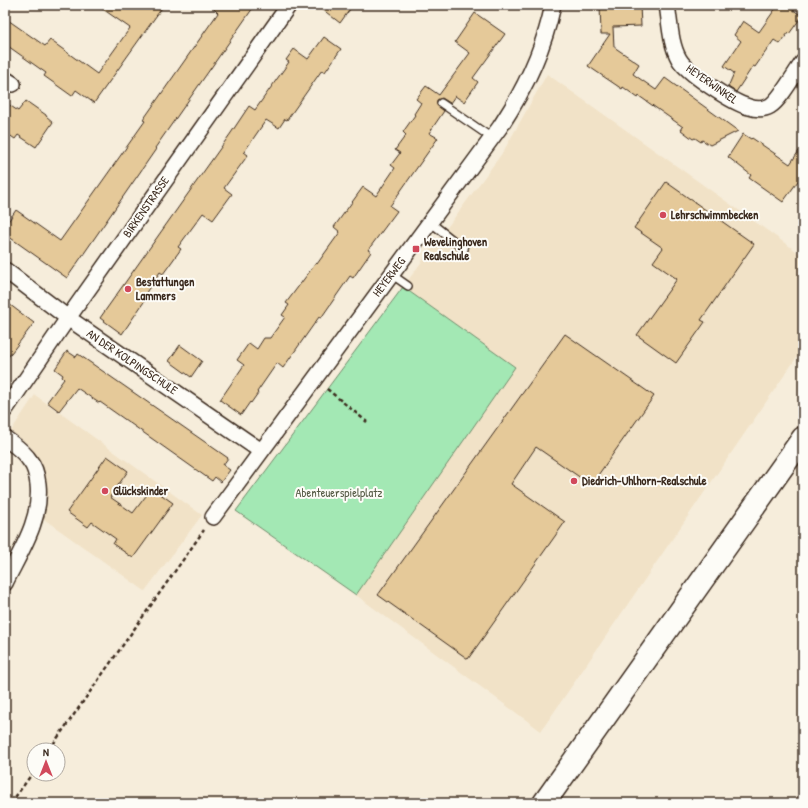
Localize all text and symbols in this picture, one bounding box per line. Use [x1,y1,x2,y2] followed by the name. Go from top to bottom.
[683,60,742,108] street label: HEYERWINKEL
[118,172,173,241] street label: BIRKENSTRASSE
[671,206,759,223] place label: Lehrschwimmbecken
[658,210,668,220] marker: Lehrschwimmbecken
[424,233,488,264] place label: Wevelinghoven Realschule
[411,244,421,254] marker: Wevelinghoven Realschule
[368,253,409,300] street label: HEYERWEG
[136,273,195,304] place label: Bestattungen Lammers
[123,284,133,294] marker: Bestattungen Lammers
[83,325,182,399] street label: AN DER KOLPINGSCHULE
[582,472,707,489] place label: Diedrich-Uhlhorn-Realschule
[569,476,579,486] marker: Diedrich-Uhlhorn-Realschule
[113,482,169,499] place label: Glückskinder
[296,484,382,501] park label: Abenteuerspielplatz
[100,486,110,496] marker: Glückskinder
[26,742,66,782] north arrow
[43,745,49,759] text: N

